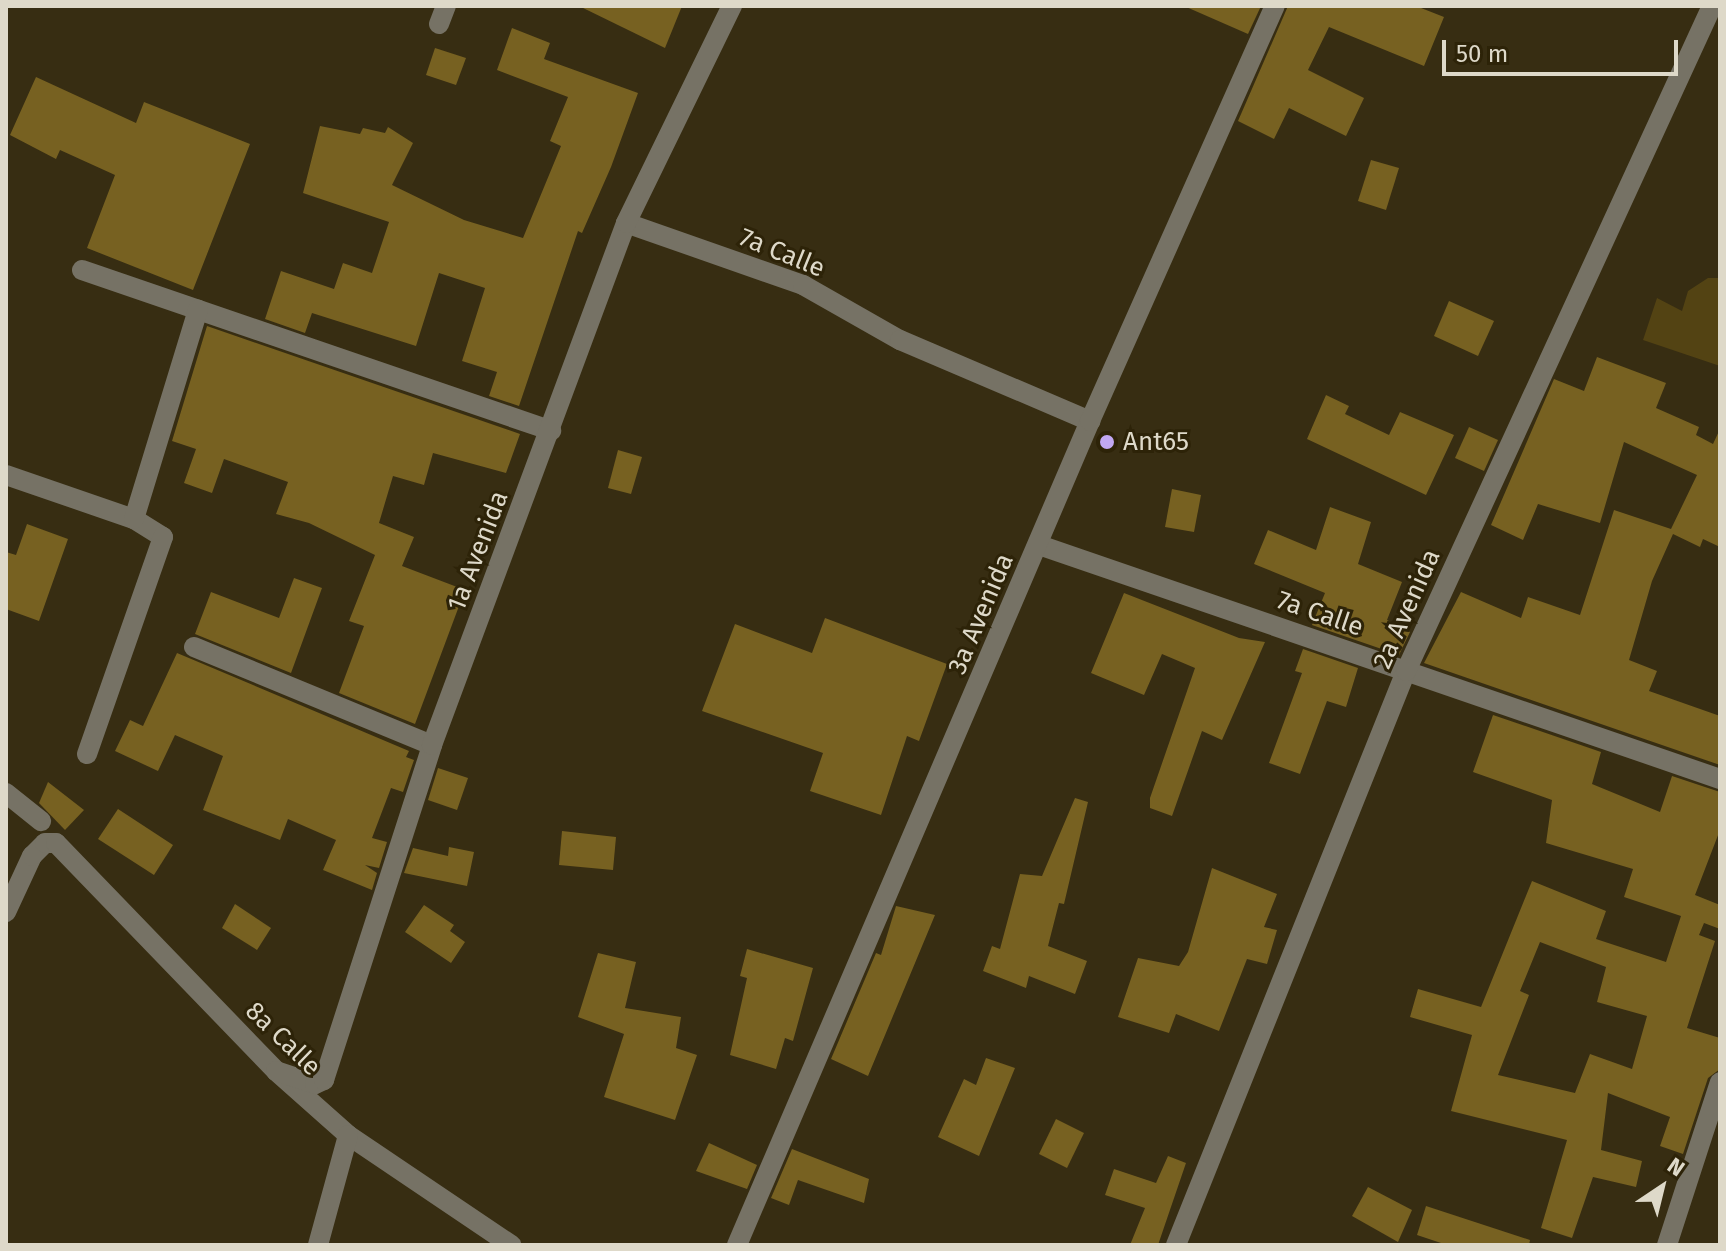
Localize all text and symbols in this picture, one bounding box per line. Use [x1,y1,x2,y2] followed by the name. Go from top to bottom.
[1446,24,1682,74] scale bar
[1456,40,1508,68] text: 50 m
[735,222,829,284] street label: 7a Calle
[1123,426,1189,458] place label: Ant65
[1098,433,1116,451] marker: Ant65
[441,486,515,616] street label: 1a Avenida
[1367,544,1447,674] street label: 2a Avenida
[942,549,1020,679] street label: 3a Avenida
[1273,585,1367,643] street label: 7a Calle
[239,996,327,1082] street label: 8a Calle
[1622,1147,1702,1227] north arrow
[1662,1152,1690,1182] text: N

